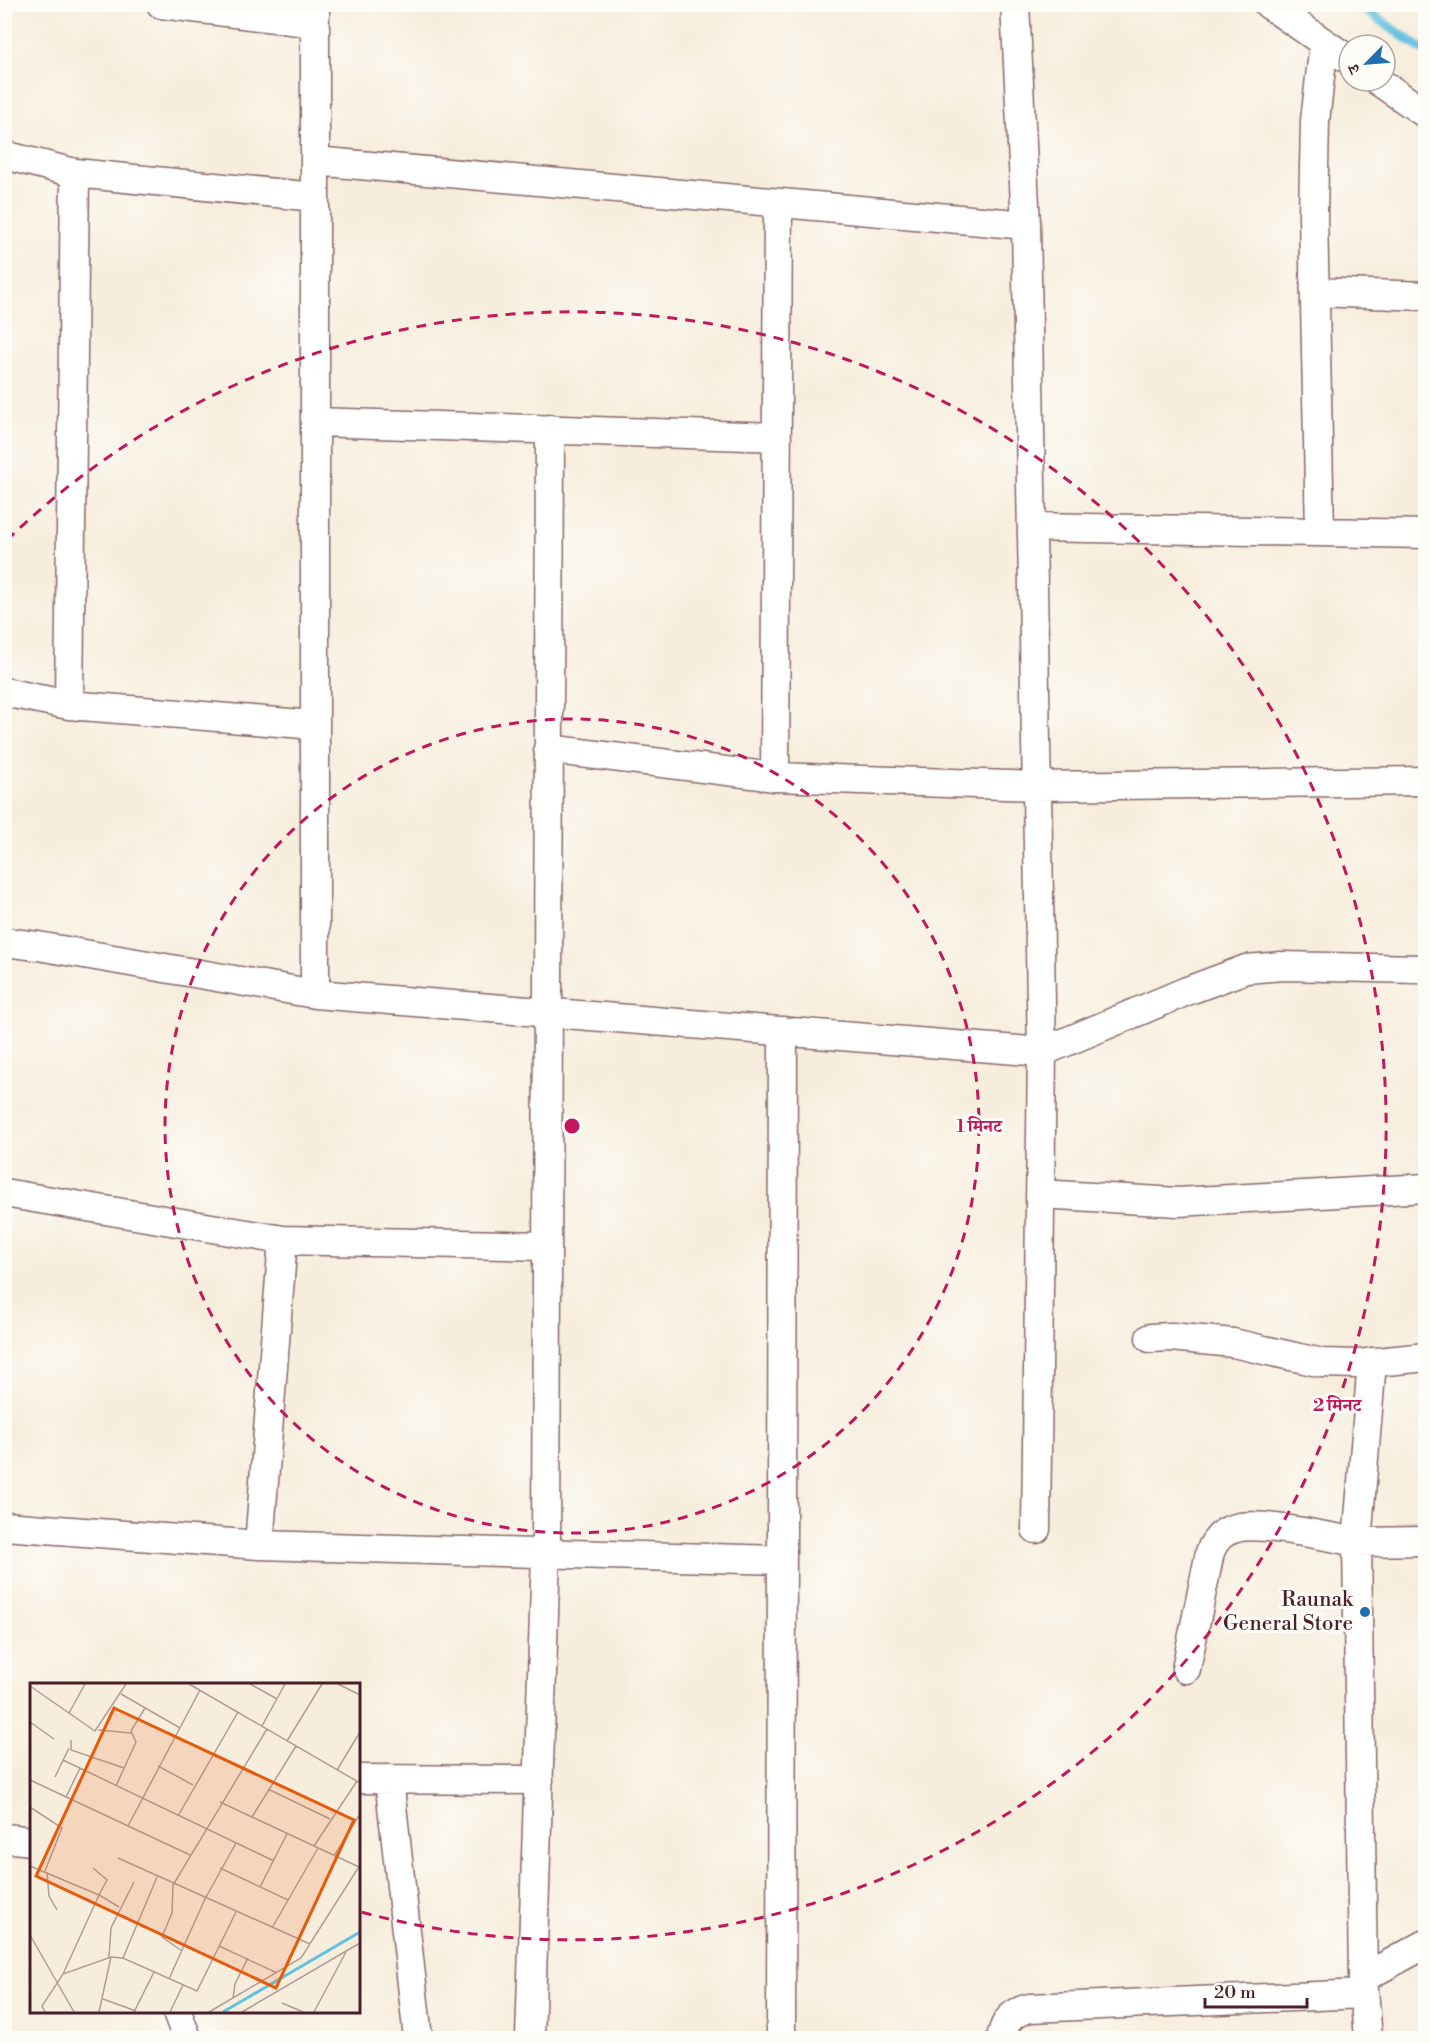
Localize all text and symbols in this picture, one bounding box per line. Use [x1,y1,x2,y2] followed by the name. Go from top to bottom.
[1337,33,1397,93] north arrow
[1343,59,1366,78] text: उ
[956,1115,1003,1138] text: 1 मिनट
[562,1116,582,1136] centre of rings
[1313,1394,1362,1417] text: 2 मिनट
[1223,1587,1354,1637] place label: Raunak General Store
[1358,1605,1372,1619] marker: Raunak General Store
[30,1683,360,2013] inset map
[1205,1971,1307,2009] scale bar
[1214,1981,1256,2004] text: 20 m

